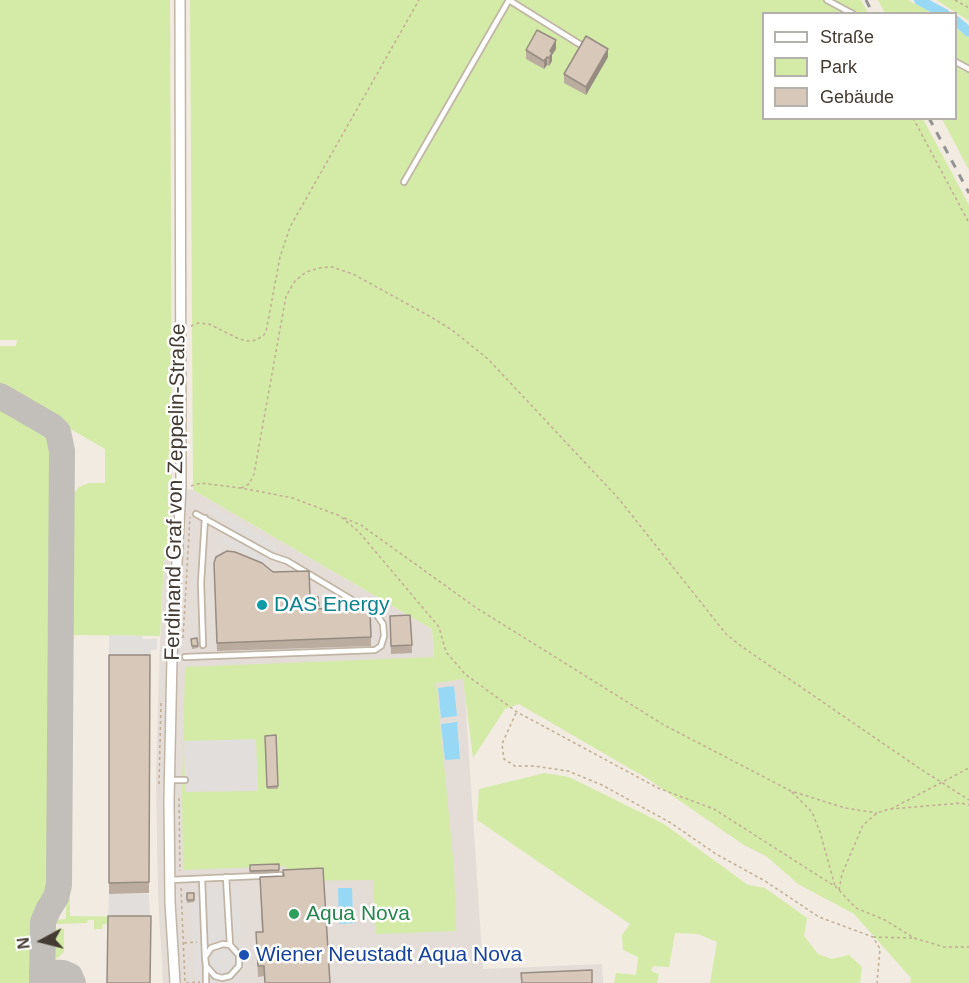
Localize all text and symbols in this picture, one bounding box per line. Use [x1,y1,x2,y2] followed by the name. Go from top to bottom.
[762,12,957,120] legend
[820,27,874,47] text: Straße
[820,57,857,77] text: Park
[820,87,894,107] text: Gebäude
[160,323,192,661] street label: Ferdinand Graf von Zeppelin-Straße
[274,592,390,618] place label: DAS Energy
[255,598,269,612] marker: DAS Energy
[306,901,410,927] place label: Aqua Nova
[287,907,301,921] marker: Aqua Nova
[12,911,72,971] north arrow
[14,936,33,950] text: N
[256,942,522,968] place label: Wiener Neustadt Aqua Nova
[237,948,251,962] marker: Wiener Neustadt Aqua Nova

